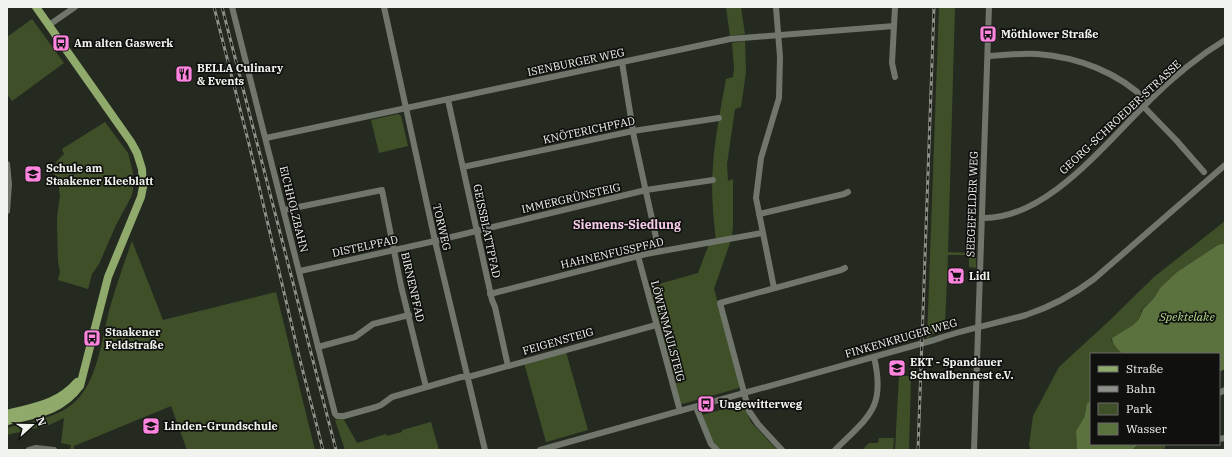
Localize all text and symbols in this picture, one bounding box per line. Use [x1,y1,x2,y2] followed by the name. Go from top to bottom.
[978,24,998,44] bus stop icon: Möthlower Straße
[1001,27,1099,41] place label: Möthlower Straße
[51,33,71,53] bus stop icon: Am alten Gaswerk
[74,36,173,50] place label: Am alten Gaswerk
[526,45,626,79] street label: ISENBURGER WEG
[1056,57,1184,177] street label: GEORG-SCHROEDER-STRASSE
[197,61,284,88] place label: BELLA Culinary & Events
[174,64,194,84] restaurant icon: BELLA Culinary & Events
[542,113,637,147] street label: KNÖTERICHPFAD
[963,151,981,257] street label: SEEGEFELDER WEG
[46,161,153,188] place label: Schule am Staakener Kleeblatt
[23,164,43,184] school or university icon: Schule am Staakener Kleeblatt
[276,164,312,254] street label: EICHHOLZBAHN
[520,180,622,216] street label: IMMERGRÜNSTEIG
[470,183,504,279] street label: GEISSBLATTPFAD
[430,202,454,252] street label: TORWEG
[573,217,681,232] district label: Siemens-Siedlung
[331,232,400,260] street label: DISTELPFAD
[559,234,665,272] street label: HAHNENFUSSPFAD
[398,251,428,323] street label: BIRNENPFAD
[946,266,966,286] supermarket icon: Lidl
[969,269,990,283] place label: Lidl
[648,279,688,383] street label: LÖWENMAULSTEIG
[1158,309,1215,324] water label: Spektelake
[843,315,959,361] street label: FINKENKRUGER WEG
[521,324,595,358] street label: FEIGENSTEIG
[105,325,164,352] place label: Staakener Feldstraße
[82,328,102,348] bus stop icon: Staakener Feldstraße
[1090,353,1220,445] legend
[910,355,1014,382] place label: EKT - Spandauer Schwalbennest e.V.
[887,358,907,378] school or university icon: EKT - Spandauer Schwalbennest e.V.
[1126,361,1163,376] text: Straße
[1126,381,1156,396] text: Bahn
[696,394,716,414] bus stop icon: Ungewitterweg
[719,397,803,411] place label: Ungewitterweg
[1126,401,1152,416] text: Park
[12,405,52,445] north arrow
[33,415,50,428] text: N
[141,416,161,436] school or university icon: Linden-Grundschule
[164,419,278,433] place label: Linden-Grundschule
[1126,421,1168,436] text: Wasser

